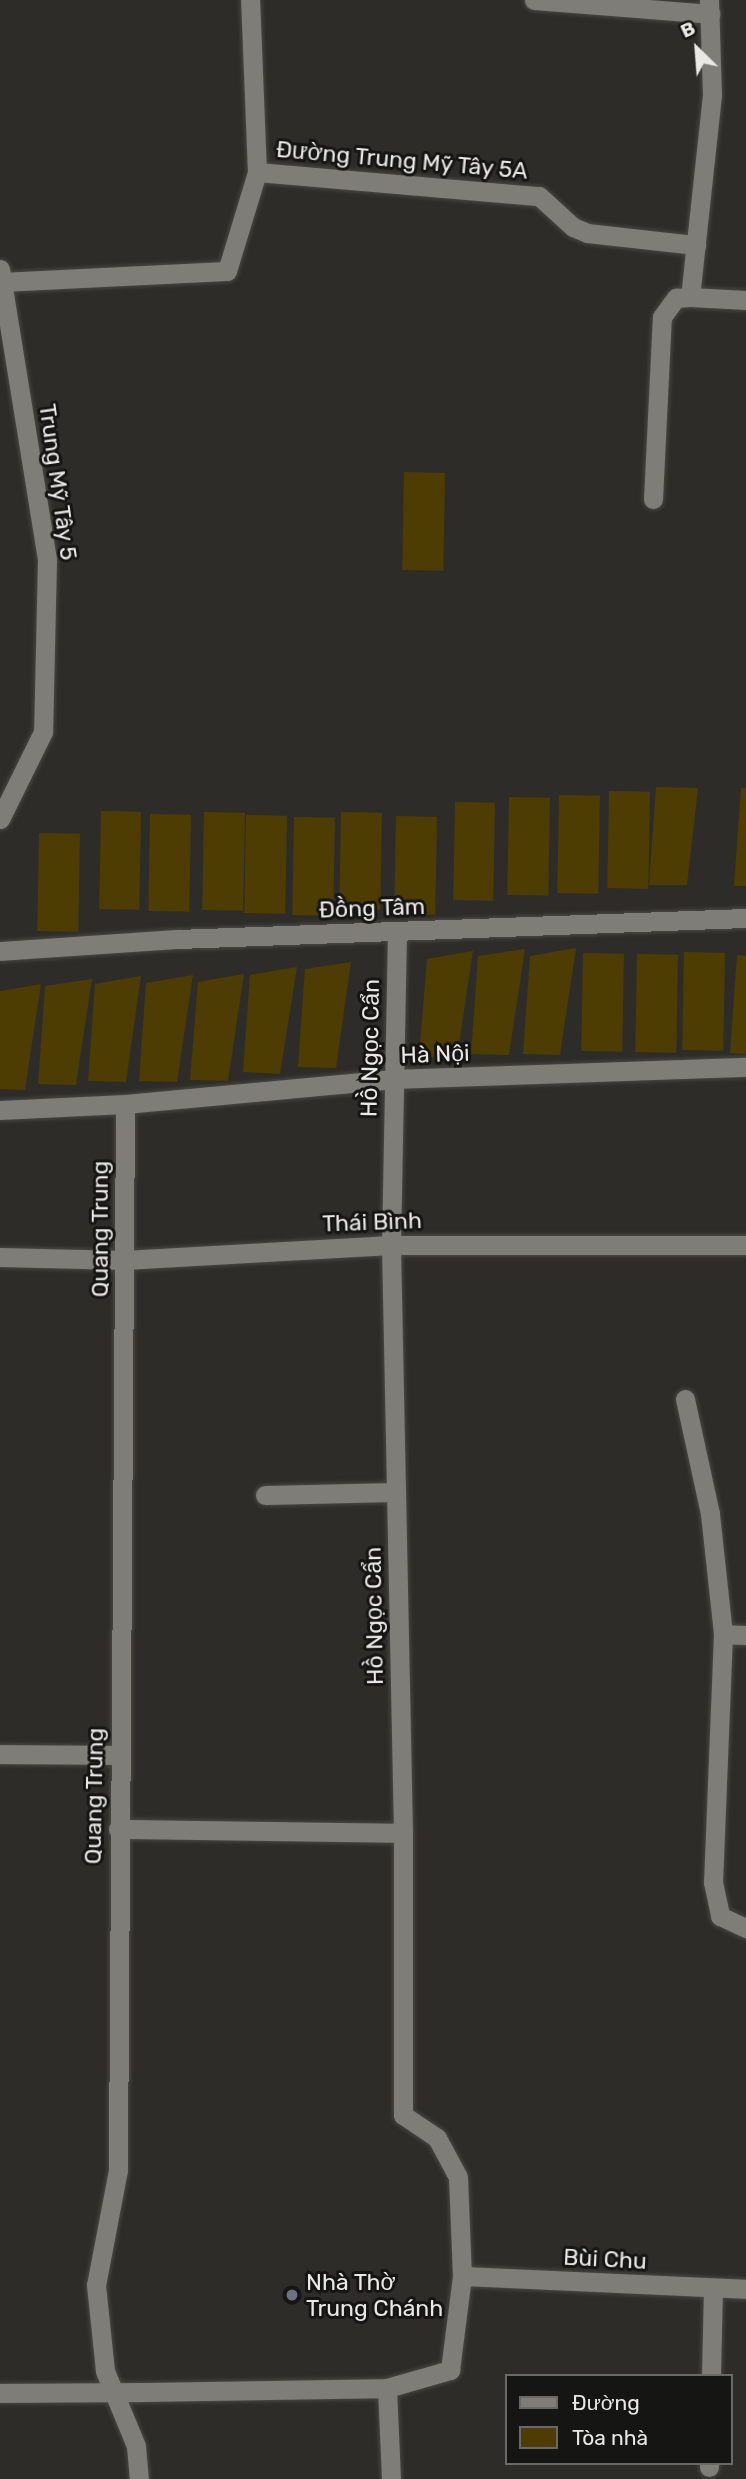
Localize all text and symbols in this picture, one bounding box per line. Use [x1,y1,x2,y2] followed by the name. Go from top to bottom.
[662,14,732,84] north arrow
[677,16,699,43] text: B
[274,135,530,185] street label: Đường Trung Mỹ Tây 5A
[33,401,83,563] street label: Trung Mỹ Tây 5
[318,892,426,924] street label: Đồng Tâm
[355,979,385,1117] street label: Hồ Ngọc Cẩn
[400,1039,470,1069] street label: Hà Nội
[86,1160,114,1298] street label: Quang Trung
[322,1206,422,1238] street label: Thái Bình
[359,1547,389,1685] street label: Hồ Ngọc Cẩn
[79,1727,109,1865] street label: Quang Trung
[563,2243,647,2275] street label: Bùi Chu
[306,2268,443,2322] place label: Nhà Thờ Trung Chánh
[284,2287,300,2303] marker: Nhà Thờ Trung Chánh
[504,2374,732,2465] legend
[572,2390,640,2415] text: Đường
[572,2425,648,2450] text: Tòa nhà

